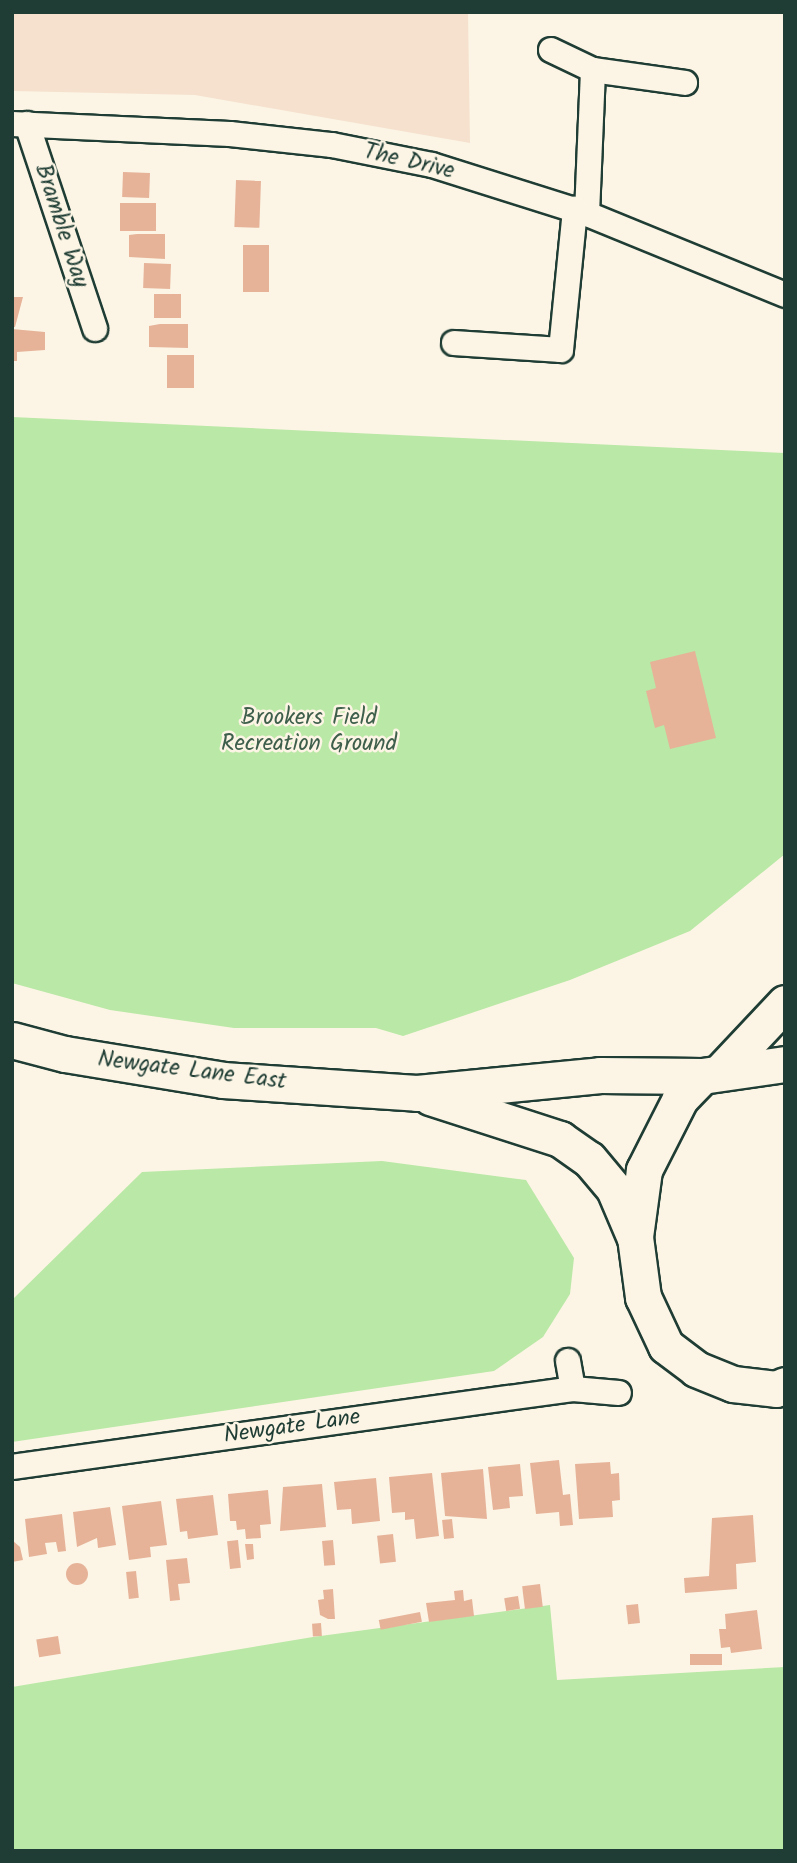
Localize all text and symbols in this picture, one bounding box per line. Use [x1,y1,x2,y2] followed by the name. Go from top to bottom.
[361,138,457,186] street label: The Drive
[28,161,94,291] street label: Bramble Way
[221,704,397,758] park label: Brookers Field Recreation Ground
[96,1046,288,1096] street label: Newgate Lane East
[222,1404,362,1450] street label: Newgate Lane

